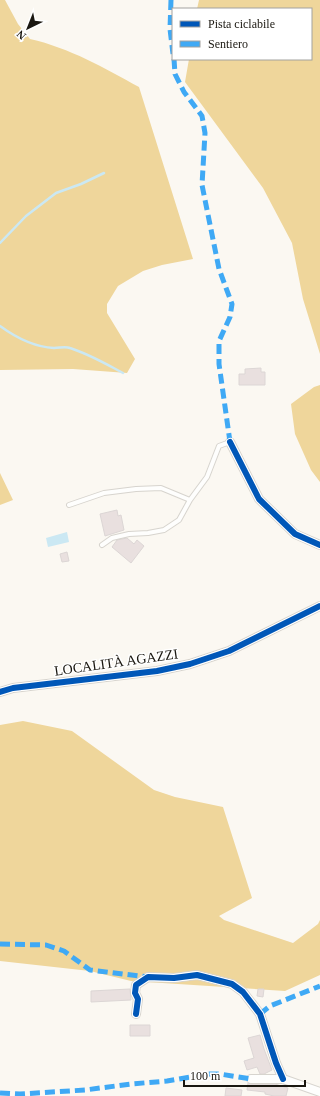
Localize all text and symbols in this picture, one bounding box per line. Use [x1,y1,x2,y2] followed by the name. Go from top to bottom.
[8,8,48,48] north arrow
[172,8,312,60] legend
[208,17,275,31] text: Pista ciclabile
[14,28,28,42] text: N
[208,37,248,51] text: Sentiero
[53,645,179,679] street label: LOCALITÀ AGAZZI
[184,1062,305,1088] scale bar
[190,1069,221,1083] text: 100 m

